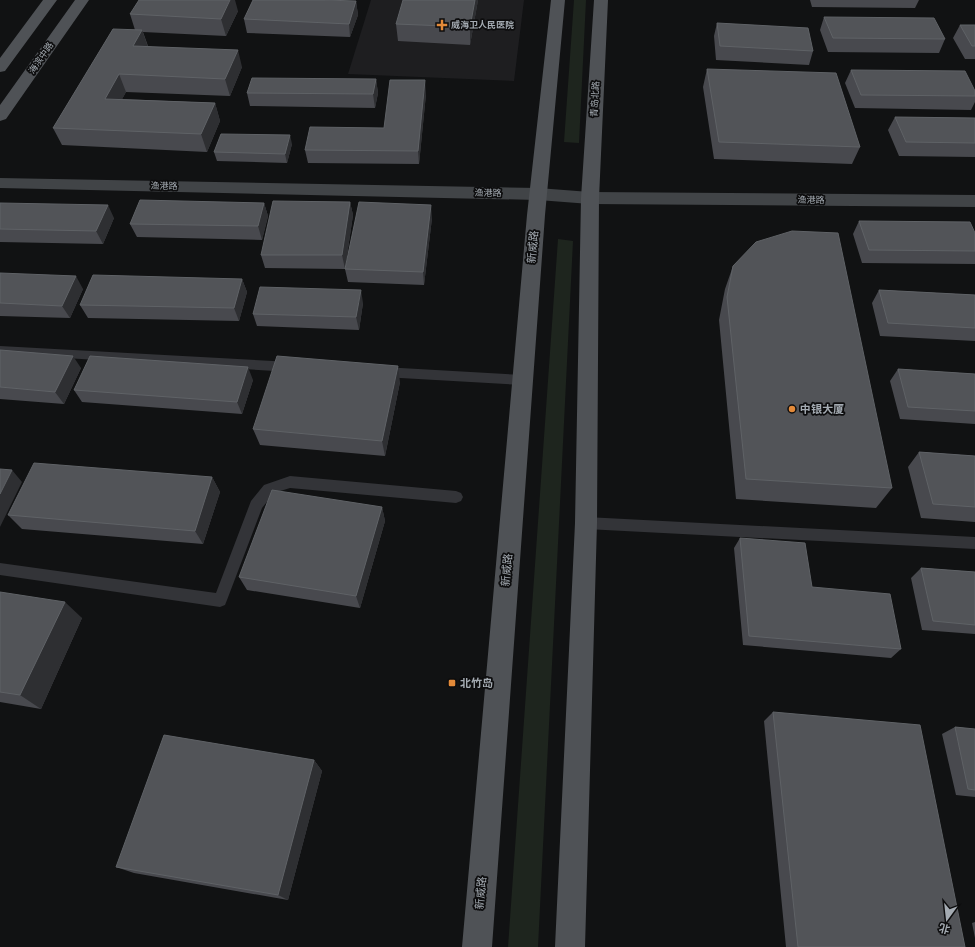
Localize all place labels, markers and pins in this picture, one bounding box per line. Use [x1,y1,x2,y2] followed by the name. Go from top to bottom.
[436,19,448,31] marker: 威海卫人民医院
[451,19,514,30] place label: 威海卫人民医院
[800,403,844,416] place label: 中银大厦
[787,404,797,414] marker: 中银大厦
[460,677,493,690] place label: 北竹岛
[447,678,457,688] marker: 北竹岛

